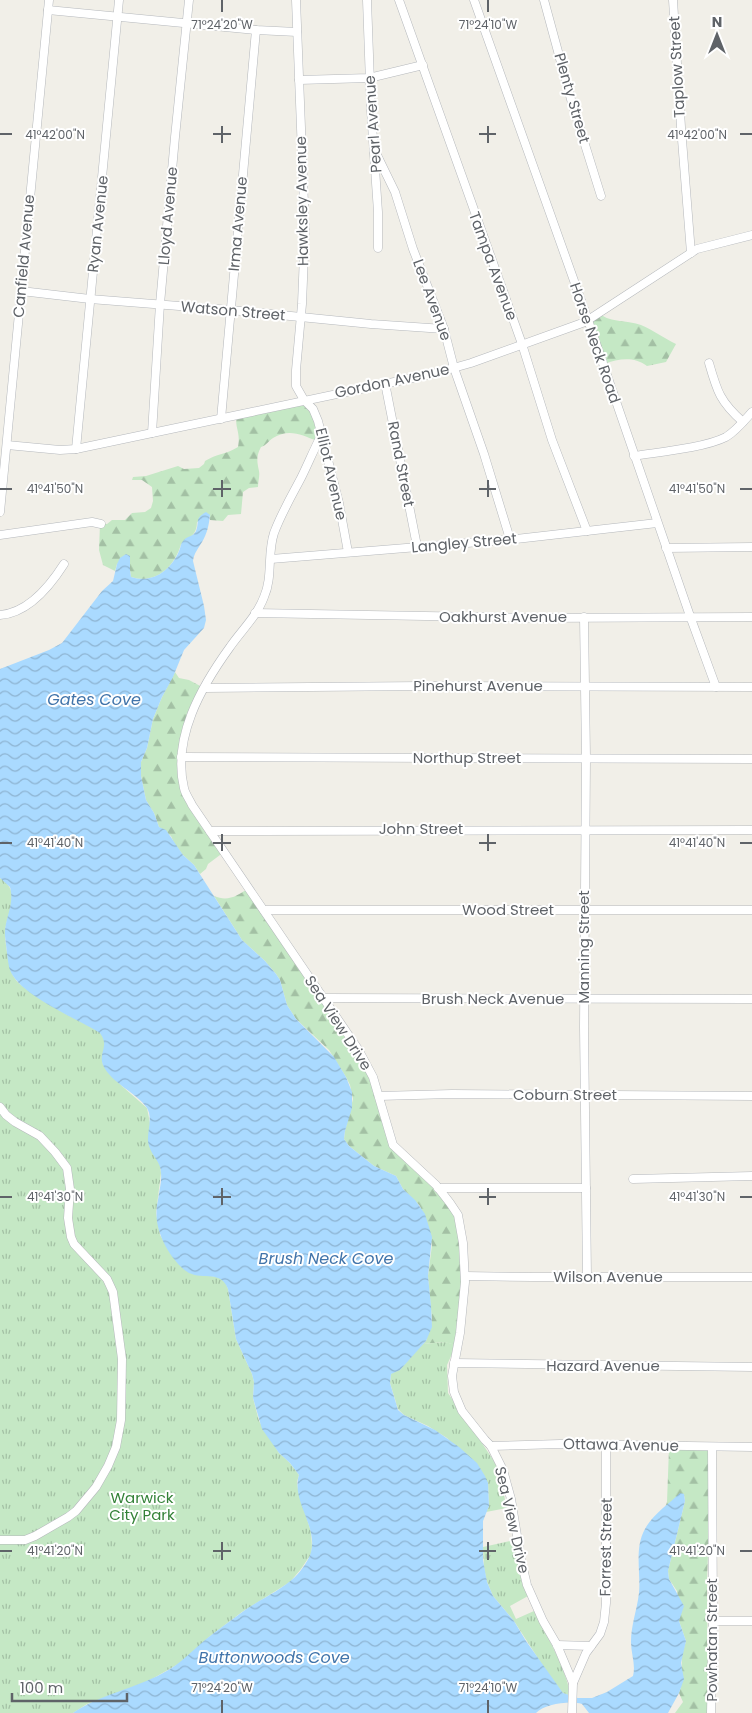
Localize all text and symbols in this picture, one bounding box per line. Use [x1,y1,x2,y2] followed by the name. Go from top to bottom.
[692,10,742,60] north arrow
[712,12,722,32] text: N
[191,16,253,33] text: 71°24'20"W
[459,16,517,33] text: 71°24'10"W
[663,16,690,118] street label: Taplow Street
[550,50,595,146] street label: Plenty Street
[359,75,386,174] street label: Pearl Avenue
[25,126,85,143] text: 41°42'00"N
[667,126,727,143] text: 41°42'00"N
[290,136,313,266] street label: Hawksley Avenue
[153,166,182,266] street label: Lloyd Avenue
[82,174,113,274] street label: Ryan Avenue
[223,176,252,272] street label: Irma Avenue
[8,194,39,318] street label: Canfield Avenue
[464,209,523,323] street label: Tampa Avenue
[408,256,457,344] street label: Lee Avenue
[565,280,626,406] street label: Horse Neck Road
[180,295,286,326] street label: Watson Street
[333,358,451,403] street label: Gordon Avenue
[383,419,420,509] street label: Rand Street
[311,426,352,522] street label: Elliot Avenue
[27,480,83,497] text: 41°41'50"N
[669,480,725,497] text: 41°41'50"N
[410,527,518,558] street label: Langley Street
[439,606,567,627] street label: Oakhurst Avenue
[413,675,543,696] street label: Pinehurst Avenue
[47,688,141,711] water label: Gates Cove
[413,747,521,768] street label: Northup Street
[379,818,463,839] street label: John Street
[27,834,83,851] text: 41°41'40"N
[669,834,725,851] text: 41°41'40"N
[573,890,594,1004] street label: Manning Street
[462,899,554,920] street label: Wood Street
[300,971,377,1074] street label: Sea View Drive
[422,988,564,1009] street label: Brush Neck Avenue
[513,1084,617,1105] street label: Coburn Street
[27,1188,83,1205] text: 41°41'30"N
[669,1188,725,1205] text: 41°41'30"N
[259,1247,393,1270] water label: Brush Neck Cove
[553,1266,663,1287] street label: Wilson Avenue
[546,1355,660,1376] street label: Hazard Avenue
[563,1433,679,1456] street label: Ottawa Avenue
[490,1464,535,1575] street label: Sea View Drive
[109,1487,175,1525] park label: Warwick City Park
[594,1497,617,1597] street label: Forrest Street
[27,1542,83,1559] text: 41°41'20"N
[669,1542,725,1559] text: 41°41'20"N
[701,1578,722,1702] street label: Powhatan Street
[198,1646,350,1669] water label: Buttonwoods Cove
[12,1670,128,1702] scale bar
[20,1677,63,1698] text: 100 m
[191,1679,253,1696] text: 71°24'20"W
[459,1679,517,1696] text: 71°24'10"W

